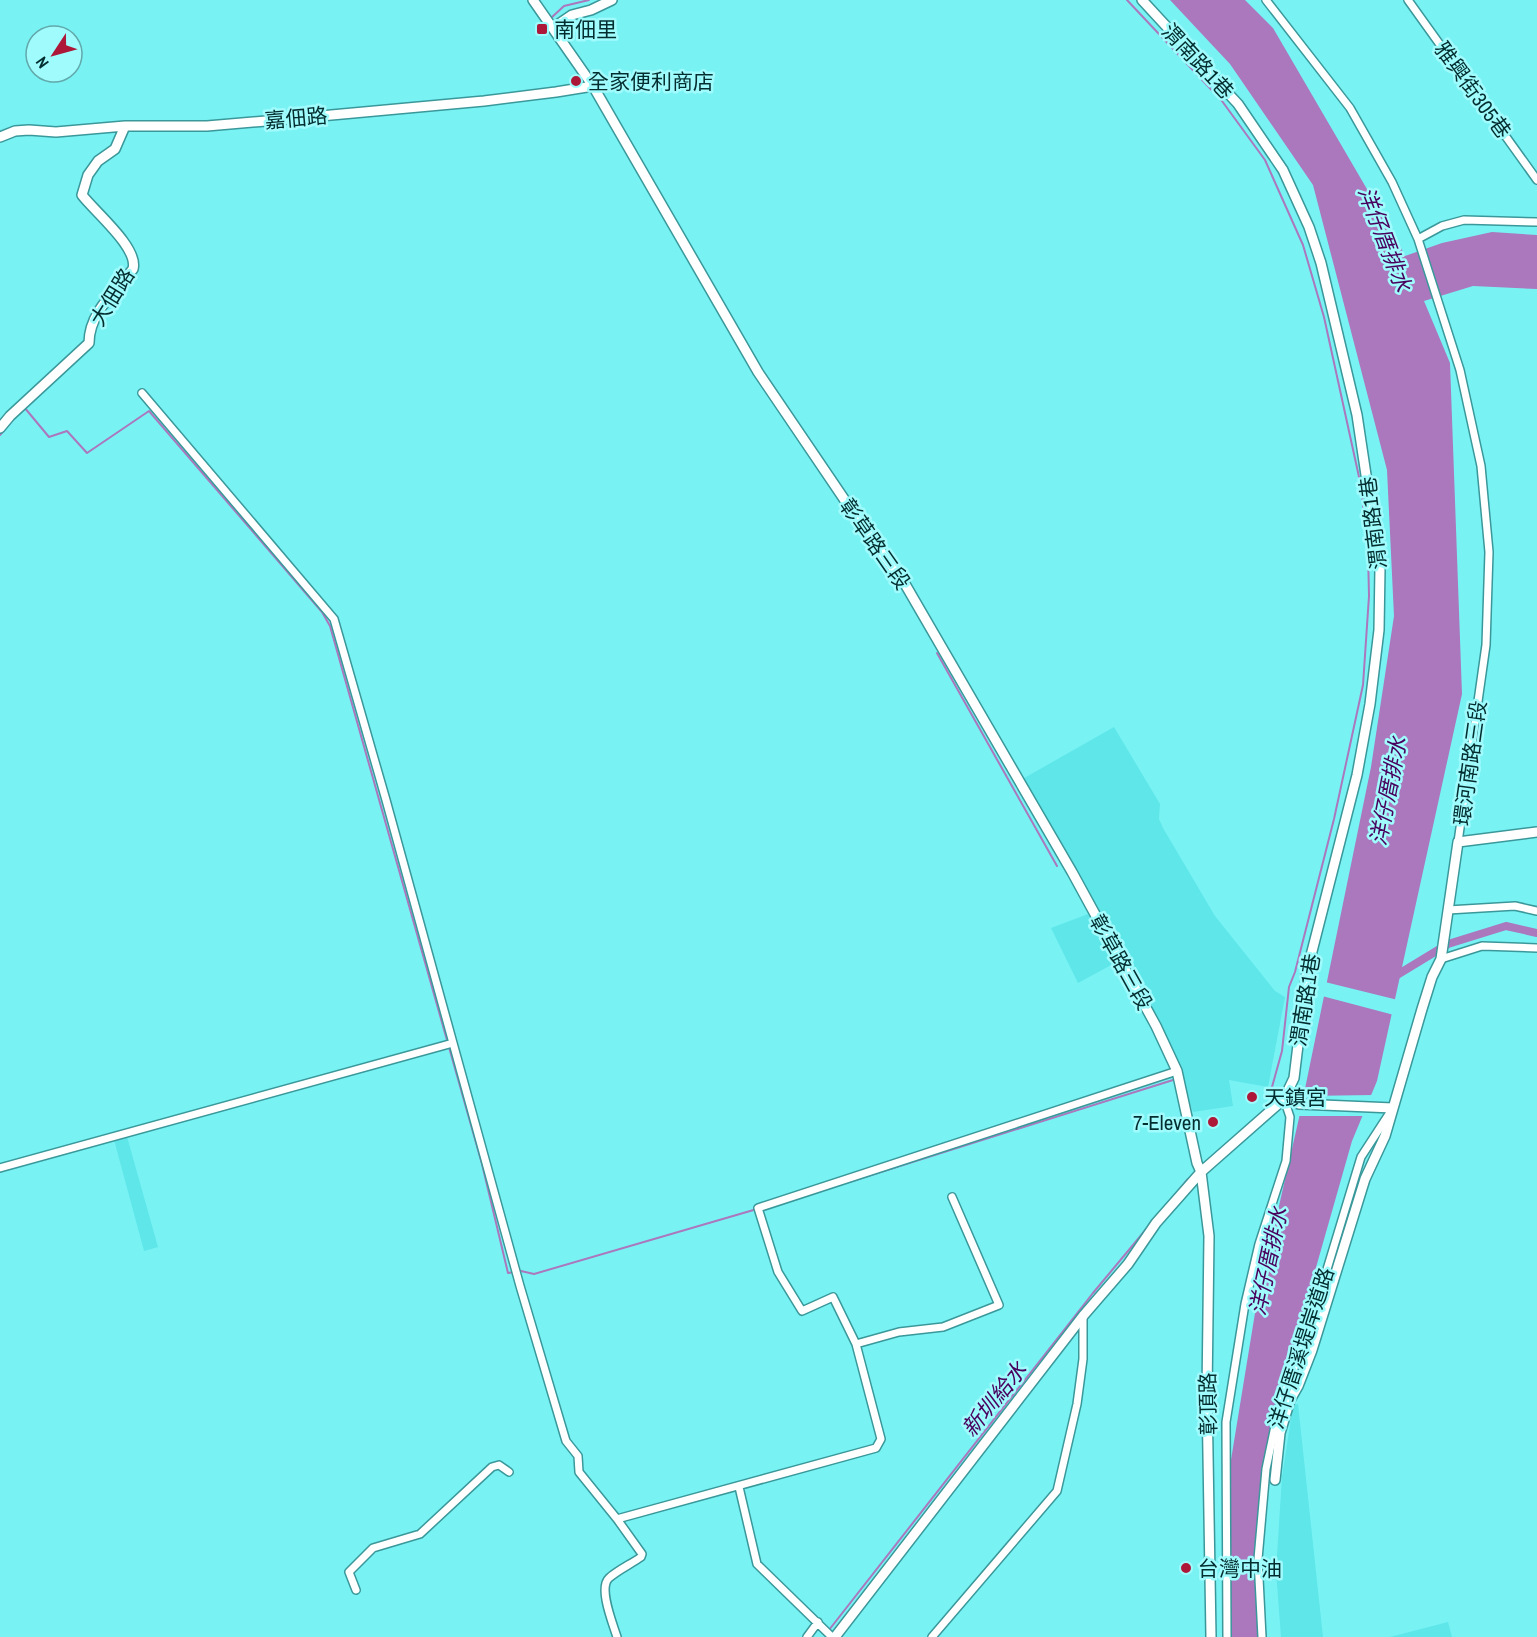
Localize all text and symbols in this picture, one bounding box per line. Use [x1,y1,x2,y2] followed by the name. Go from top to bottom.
[554,15,617,44] place label: 南佃里
[1155,17,1241,105] street label: 渭南路1巷
[535,22,549,36] marker: 南佃里
[24,24,84,84] north arrow
[1428,36,1518,144] street label: 雅興街305巷
[30,53,54,73] text: N
[588,67,714,96] place label: 全家便利商店
[569,74,583,88] marker: 全家便利商店
[263,101,329,135] street label: 嘉佃路
[1351,182,1419,297] water label: 洋仔厝排水
[83,263,141,331] street label: 大佃路
[1353,475,1393,571] street label: 渭南路1巷
[833,493,917,595] street label: 彰草路三段
[1447,699,1493,827] street label: 環河南路三段
[1363,733,1413,848] water label: 洋仔厝排水
[1083,909,1159,1015] street label: 彰草路三段
[1283,952,1327,1048] street label: 渭南路1巷
[1264,1083,1327,1112] place label: 天鎮宮
[1245,1090,1259,1104] marker: 天鎮宮
[1133,1108,1201,1137] place label: 7-Eleven
[1206,1115,1220,1129] marker: 7-Eleven
[1242,1203,1294,1318] water label: 洋仔厝排水
[1261,1264,1341,1432] street label: 洋仔厝溪堤岸道路
[955,1355,1034,1443] water label: 新圳給水
[1193,1372,1223,1436] street label: 彰頂路
[1198,1554,1282,1583] place label: 台灣中油
[1179,1561,1193,1575] marker: 台灣中油

